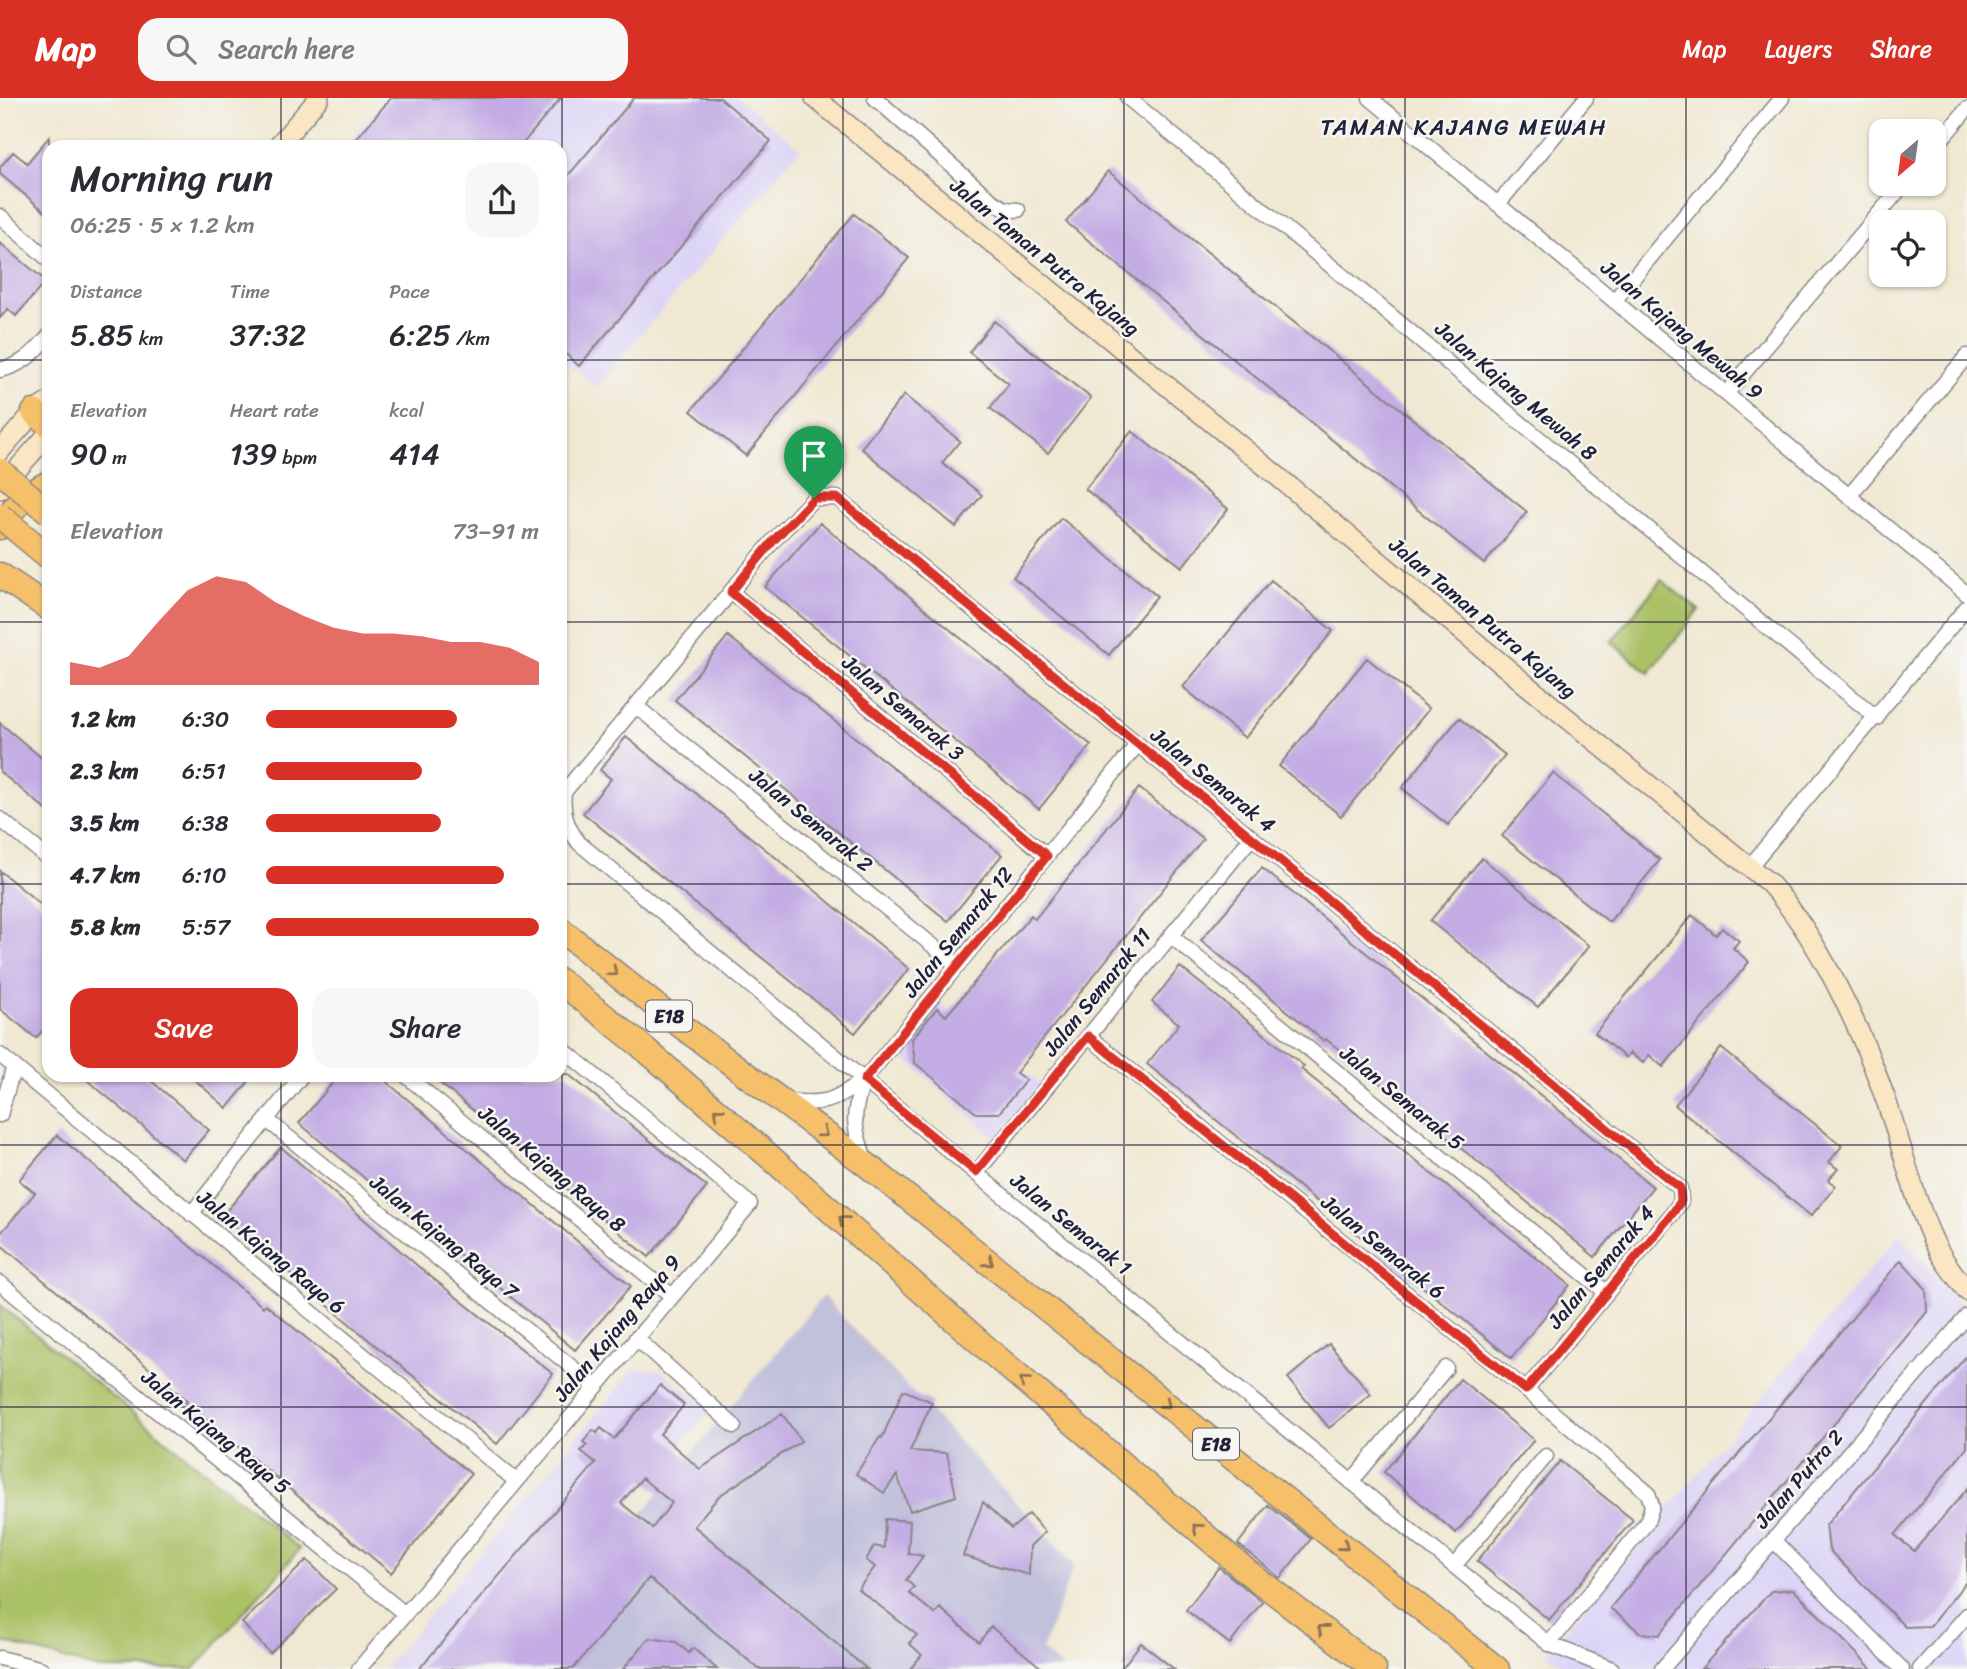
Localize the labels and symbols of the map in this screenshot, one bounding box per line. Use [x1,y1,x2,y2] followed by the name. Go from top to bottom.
[1321,107,1607,148] district label: TAMAN KAJANG MEWAH
[1869,119,1946,196] north arrow
[940,167,1149,346] street label: Jalan Taman Putra Kajang
[1591,249,1772,410] street label: Jalan Kajang Mewah 9
[1425,310,1606,471] street label: Jalan Kajang Mewah 8
[784,426,844,498] pin
[1379,527,1586,709] street label: Jalan Taman Putra Kajang
[832,644,973,771] street label: Jalan Semarak 3
[1141,717,1284,843] street label: Jalan Semarak 4
[739,757,882,882] street label: Jalan Semarak 2
[892,858,1023,1007] street label: Jalan Semarak 12
[1032,919,1161,1066] street label: Jalan Semarak 11
[605,964,618,976] one-way arrow
[646,1000,692,1032] road number: E18
[1330,1035,1473,1161] street label: Jalan Semarak 5
[469,1095,635,1243] street label: Jalan Kajang Raya 8
[713,1108,726,1120] one-way arrow
[815,1124,828,1137] one-way arrow
[1001,1162,1141,1285] street label: Jalan Semarak 1
[360,1164,529,1311] street label: Jalan Kajang Raya 7
[187,1179,354,1324] street label: Jalan Kajang Raya 6
[1311,1184,1454,1309] street label: Jalan Semarak 6
[1537,1196,1665,1338] street label: Jalan Semarak 4
[838,1215,851,1228] one-way arrow
[543,1245,691,1411] street label: Jalan Kajang Raya 9
[981,1254,993,1267] one-way arrow
[132,1359,300,1505] street label: Jalan Kajang Raya 5
[1020,1377,1033,1389] one-way arrow
[1159,1396,1171,1409] one-way arrow
[1744,1420,1854,1538] street label: Jalan Putra 2
[1193,1428,1239,1460] road number: E18
[1193,1524,1206,1536] one-way arrow
[1336,1538,1349,1551] one-way arrow
[1317,1625,1330,1637] one-way arrow

